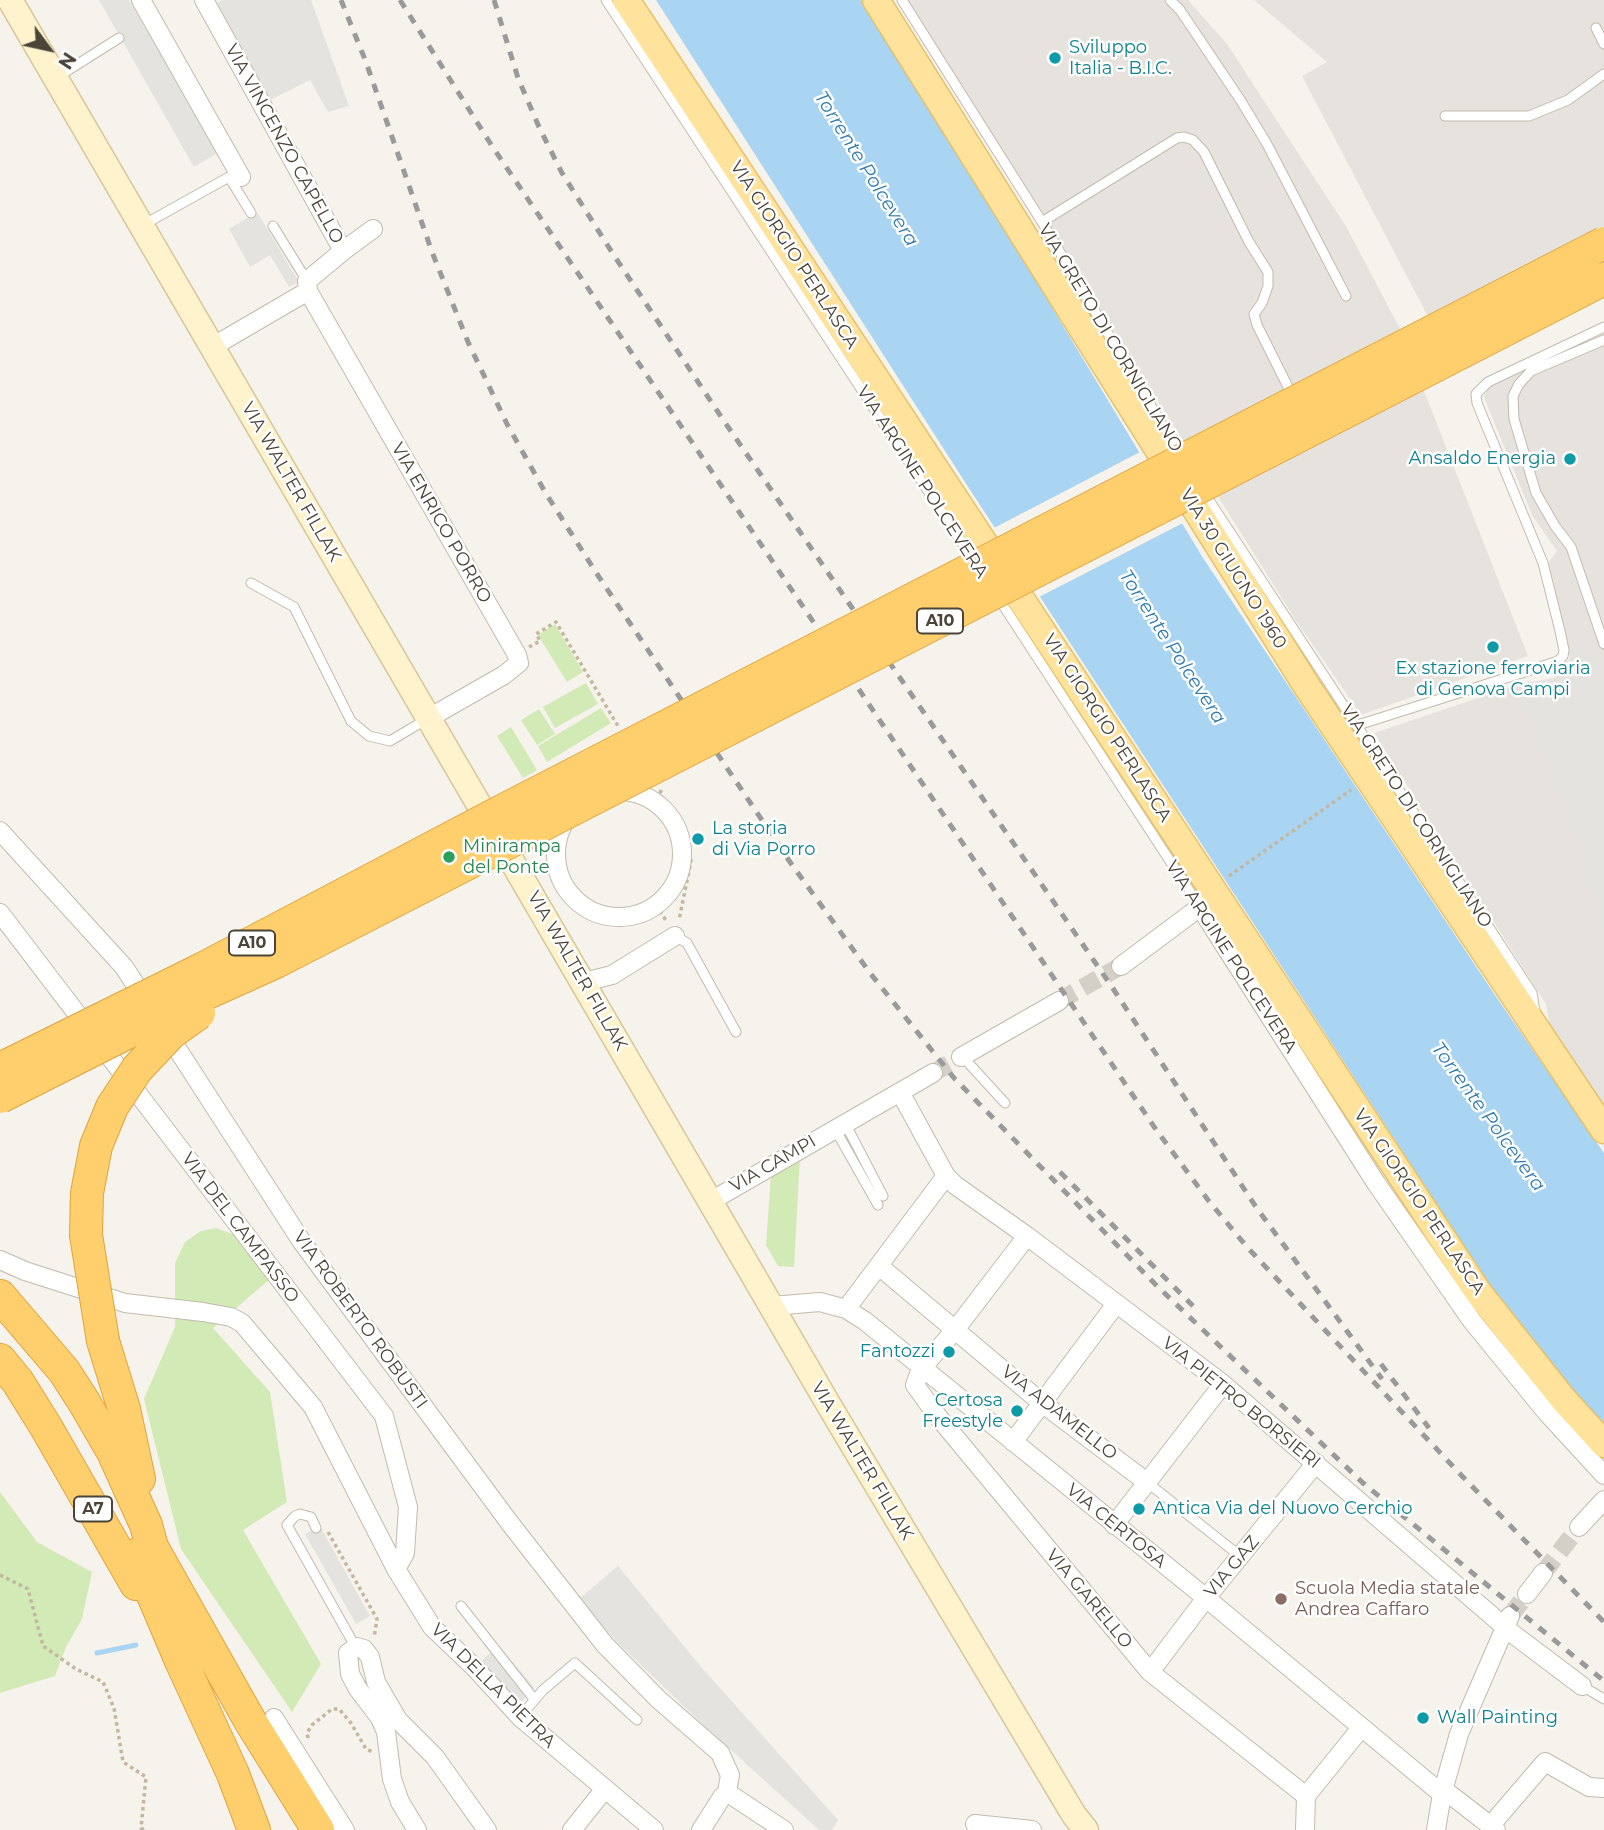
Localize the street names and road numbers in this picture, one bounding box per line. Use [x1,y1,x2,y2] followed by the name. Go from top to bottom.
[220,40,348,248] street label: VIA VINCENZO CAPELLO
[725,157,863,353] street label: VIA GIORGIO PERLASCA
[1033,220,1187,456] street label: VIA GRETO DI CORNIGLIANO
[852,382,992,582] street label: VIA ARGINE POLCEVERA
[236,398,346,566] street label: VIA WALTER FILLAK
[386,439,496,607] street label: VIA ENRICO PORRO
[1175,485,1291,653] street label: VIA 30 GIUGNO 1960
[917,608,963,634] road number: A10
[1038,630,1176,826] street label: VIA GIORGIO PERLASCA
[1336,700,1496,932] street label: VIA GRETO DI CORNIGLIANO
[1161,857,1301,1057] street label: VIA ARGINE POLCEVERA
[522,887,632,1055] street label: VIA WALTER FILLAK
[229,931,275,956] road number: A10
[1349,1105,1489,1299] street label: VIA GIORGIO PERLASCA
[726,1131,820,1197] street label: VIA CAMPI
[176,1149,304,1307] street label: VIA DEL CAMPASSO
[288,1227,432,1413] street label: VIA ROBERTO ROBUSTI
[1157,1332,1325,1474] street label: VIA PIETRO BORSIERI
[997,1361,1121,1465] street label: VIA ADAMELLO
[806,1378,918,1544] street label: VIA WALTER FILLAK
[1062,1479,1170,1573] street label: VIA CERTOSA
[74,1497,112,1522] road number: A7
[1200,1532,1264,1602] street label: VIA GAZ
[1041,1545,1137,1653] street label: VIA GARELLO
[426,1619,560,1753] street label: VIA DELLA PIETRA

